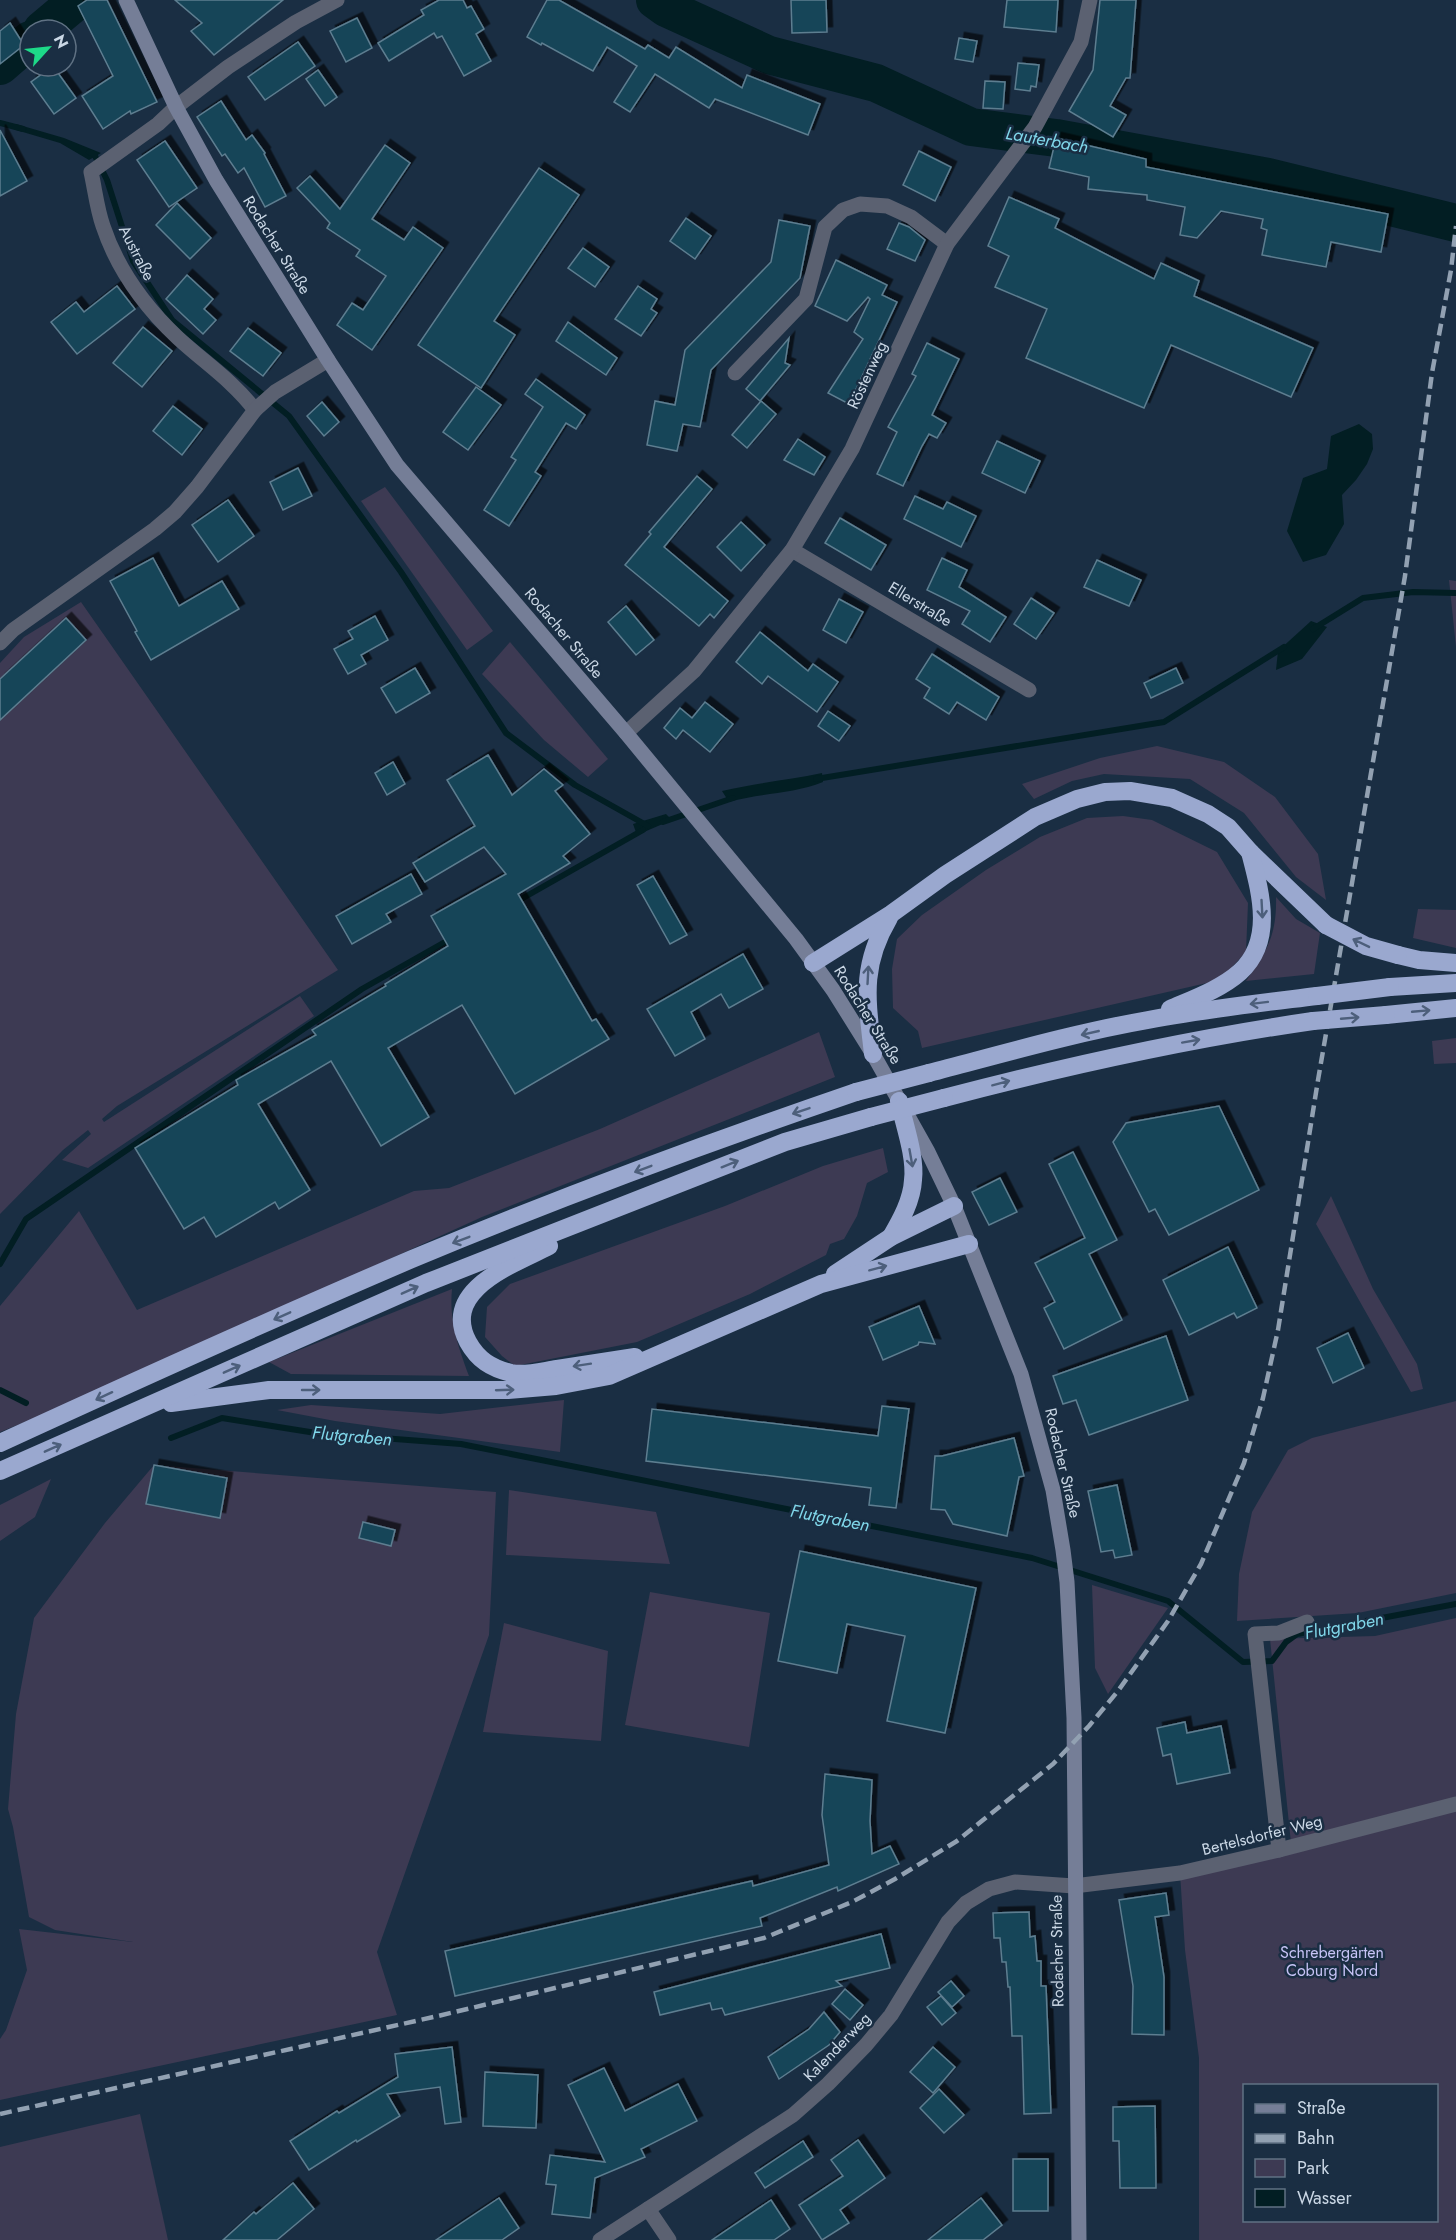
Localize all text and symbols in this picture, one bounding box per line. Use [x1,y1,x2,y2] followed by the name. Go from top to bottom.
[18,18,78,78] north arrow
[48,31,74,52] text: N
[1004,120,1090,160] water label: Lauterbach
[238,191,316,299] street label: Rodacher Straße
[113,221,161,285] street label: Austraße
[841,337,893,413] street label: Röstenweg
[884,576,956,632] street label: Ellerstraße
[519,583,609,683] street label: Rodacher Straße
[1257,899,1268,919] one-way arrow
[1352,937,1370,949] one-way arrow
[829,961,907,1069] street label: Rodacher Straße
[863,965,874,985] one-way arrow
[1249,998,1269,1009] one-way arrow
[1411,1006,1430,1017] one-way arrow
[1339,1012,1359,1023] one-way arrow
[1080,1027,1099,1039] one-way arrow
[1181,1035,1201,1046] one-way arrow
[991,1077,1010,1089] one-way arrow
[792,1106,811,1117] one-way arrow
[906,1148,917,1167] one-way arrow
[720,1158,739,1169] one-way arrow
[634,1164,653,1175] one-way arrow
[452,1235,471,1246] one-way arrow
[868,1262,887,1273] one-way arrow
[401,1284,419,1296] one-way arrow
[273,1311,291,1323] one-way arrow
[573,1360,593,1371] one-way arrow
[222,1363,240,1374] one-way arrow
[300,1384,320,1396] one-way arrow
[495,1384,515,1396] one-way arrow
[95,1390,113,1402] one-way arrow
[1039,1406,1087,1520] street label: Rodacher Straße
[311,1420,393,1452] water label: Flutgraben
[44,1442,62,1453] one-way arrow
[788,1498,872,1538] water label: Flutgraben
[1302,1606,1386,1646] water label: Flutgraben
[1199,1809,1325,1861] street label: Bertelsdorfer Weg
[1045,1895,1069,2007] street label: Rodacher Straße
[1280,1941,1384,1982] park label: Schrebergärten Coburg Nord
[798,2007,876,2087] street label: Kalenderweg
[1243,2084,1438,2222] legend
[1297,2095,1345,2121] text: Straße
[1297,2125,1335,2151] text: Bahn
[1297,2155,1329,2181] text: Park
[1297,2185,1352,2211] text: Wasser

